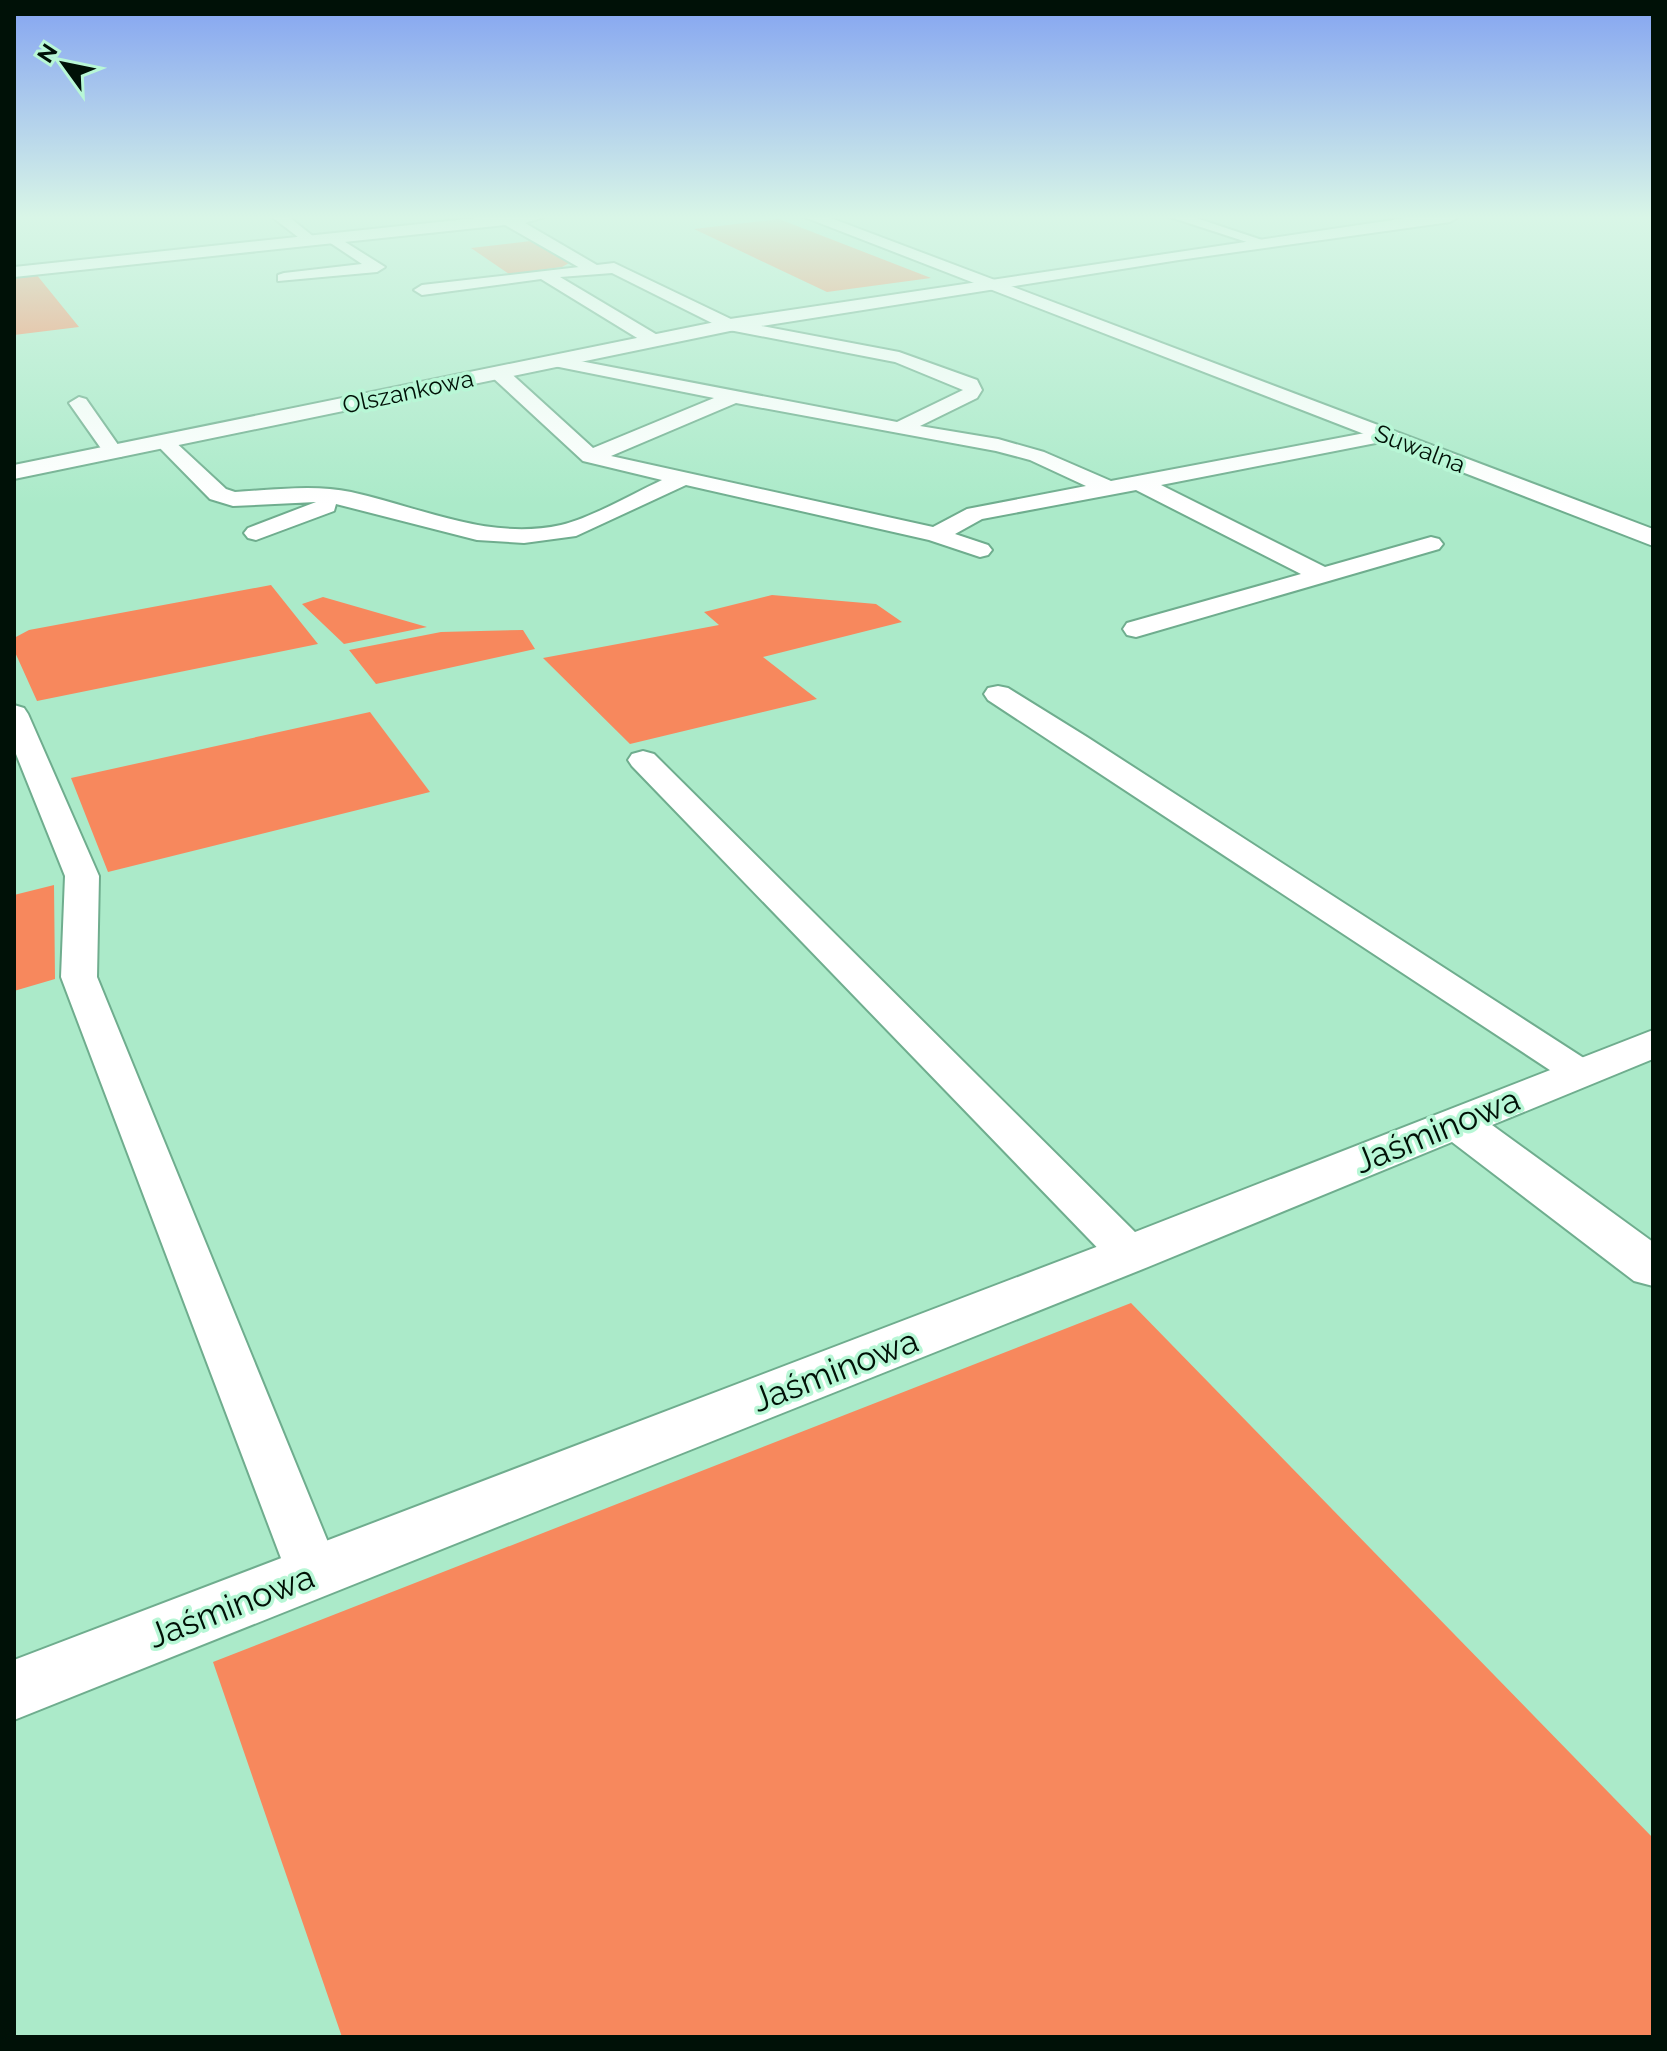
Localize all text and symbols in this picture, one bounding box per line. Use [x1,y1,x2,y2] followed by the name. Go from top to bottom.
[24,24,104,104] north arrow
[32,39,63,67] text: N
[340,363,476,420] street label: Olszankowa
[1371,418,1470,479] street label: Suwalna
[1348,1079,1526,1181] street label: Jaśminowa
[746,1320,924,1420] street label: Jaśminowa
[142,1556,320,1656] street label: Jaśminowa

